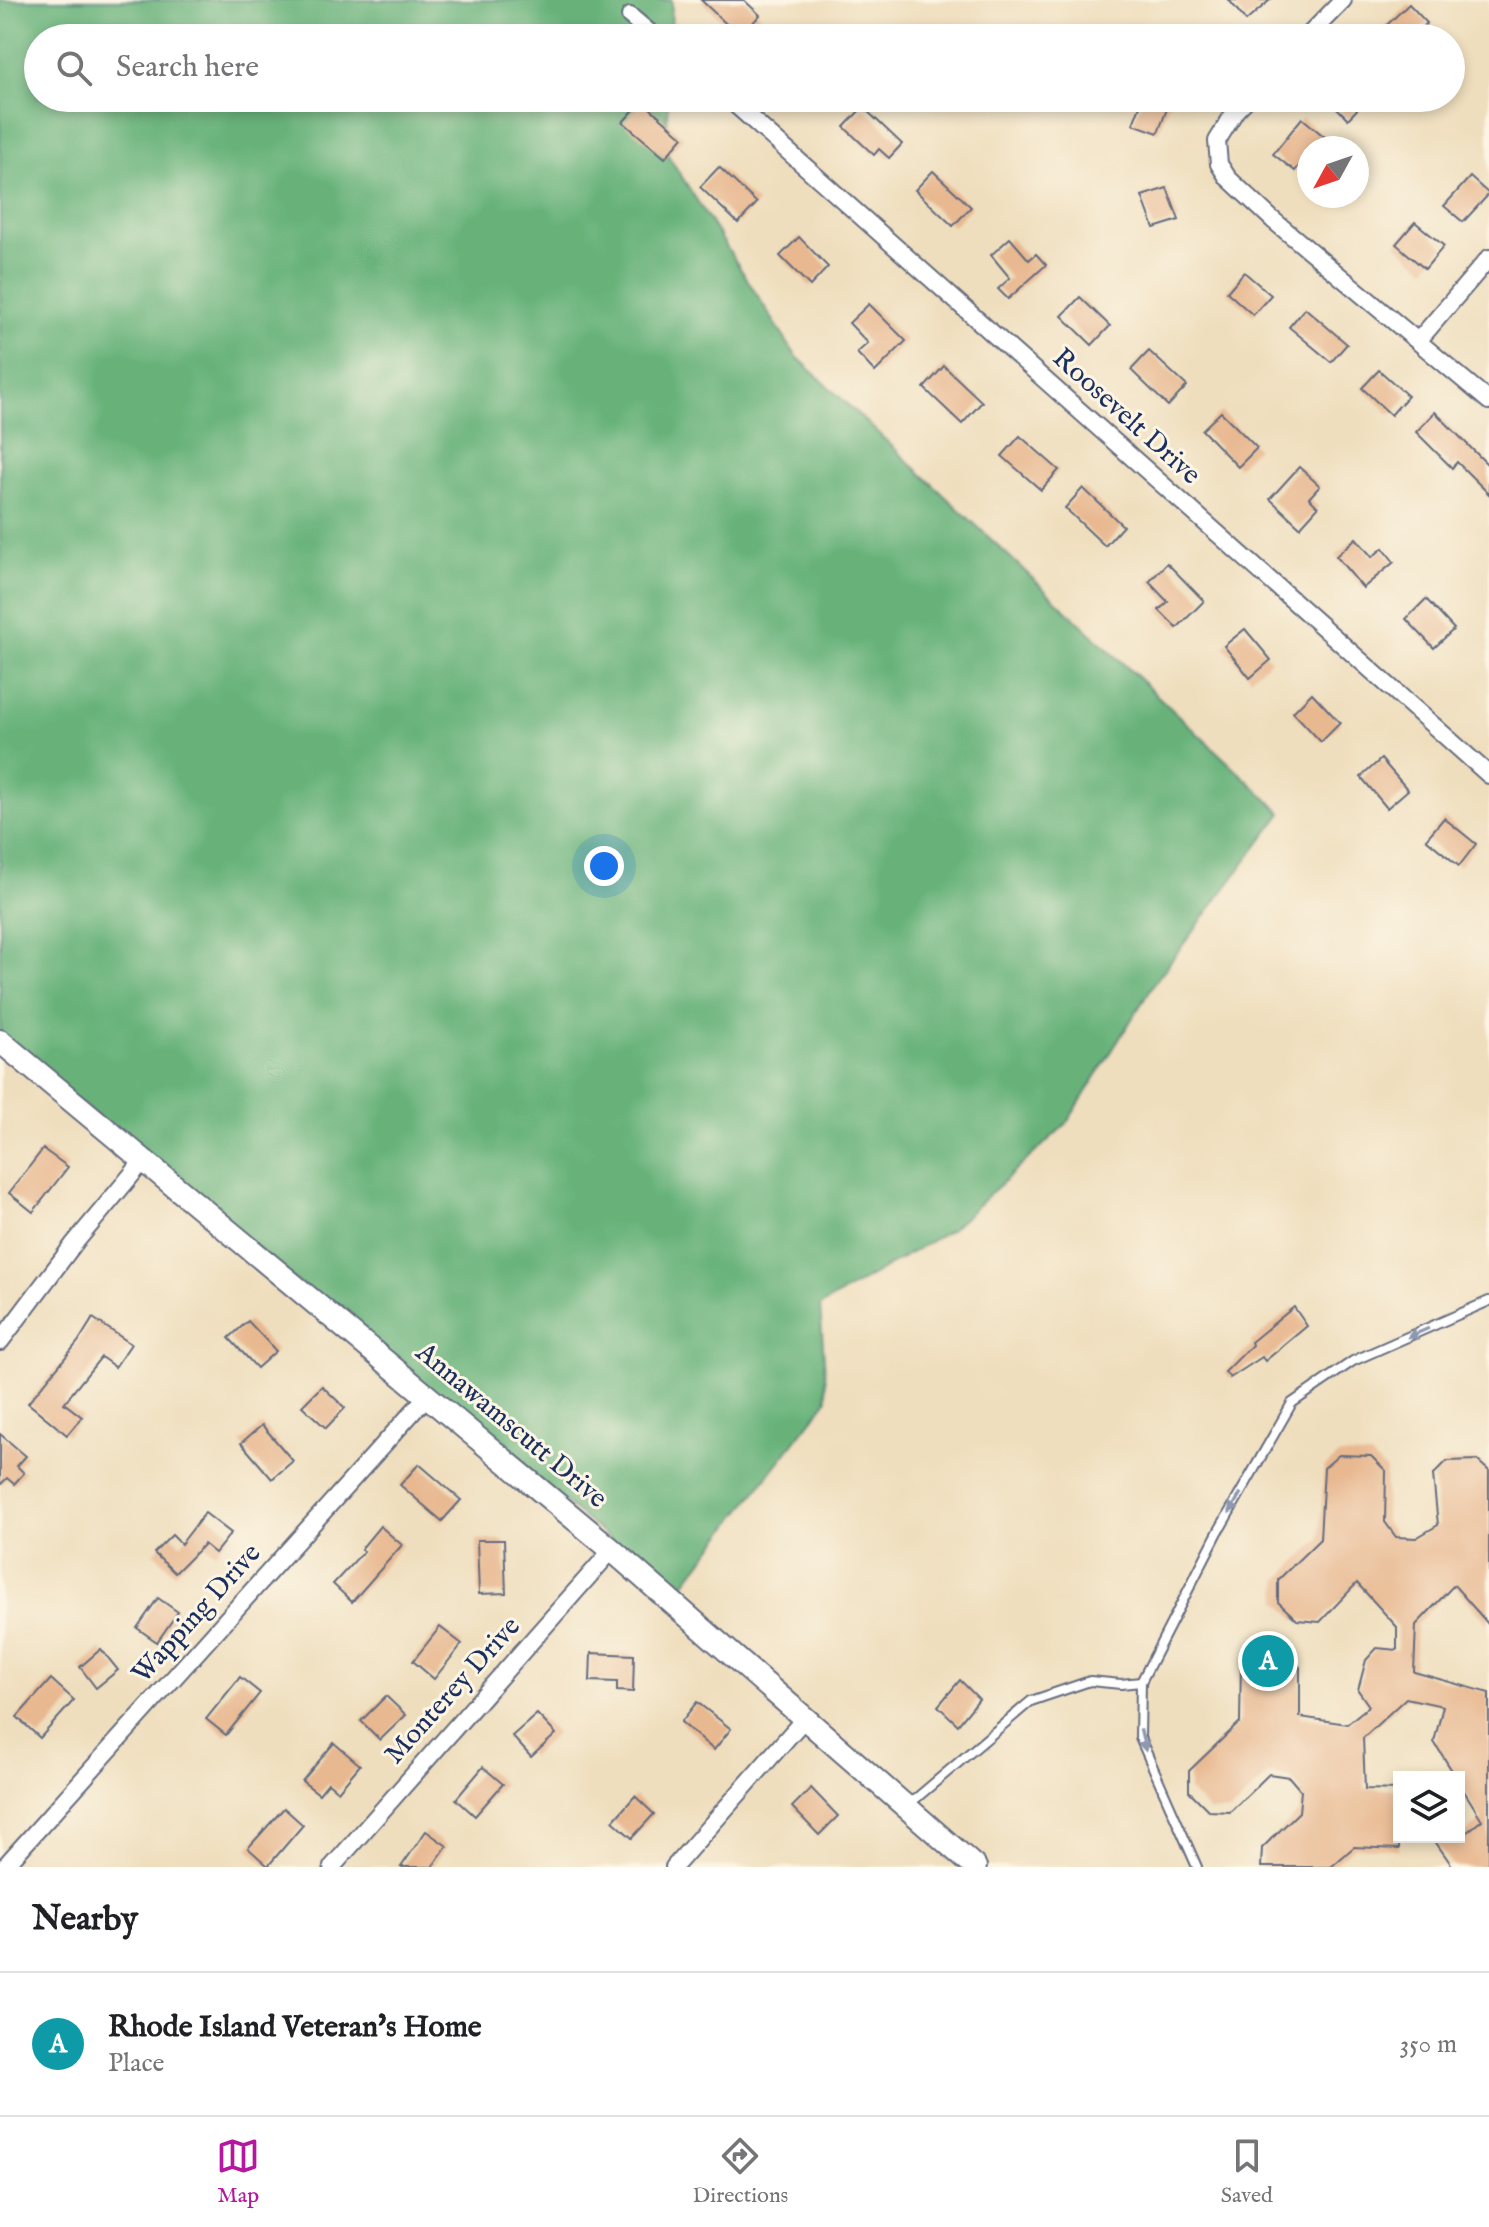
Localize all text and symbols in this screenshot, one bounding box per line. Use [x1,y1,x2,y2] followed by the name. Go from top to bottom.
[24,24,1465,112] search box
[52,46,96,90] icon: search
[116,49,259,87] text: Search here
[1297,136,1369,208] north arrow
[1045,341,1208,493] street label: Roosevelt Drive
[584,846,624,886] your location
[1406,1326,1429,1339] one-way arrow
[407,1335,614,1516] street label: Annawamscutt Drive
[1228,1492,1242,1514] one-way arrow
[125,1537,269,1691] street label: Wapping Drive
[378,1610,529,1772] street label: Monterey Drive
[1242,1631,1294,1691] pin: A
[1137,1727,1150,1752] one-way arrow
[1393,1771,1465,1843] map controls
[1393,1771,1465,1843] button: layers
[32,1898,138,1941] text: Nearby
[108,2009,482,2047] text: Rhode Island Veteran's Home
[49,2028,67,2061] text: A
[1399,2028,1457,2061] text: 350 m
[108,2047,164,2080] text: Place
[216,2134,260,2210] tab: Map
[693,2134,788,2210] tab: Directions
[1221,2134,1273,2210] tab: Saved

